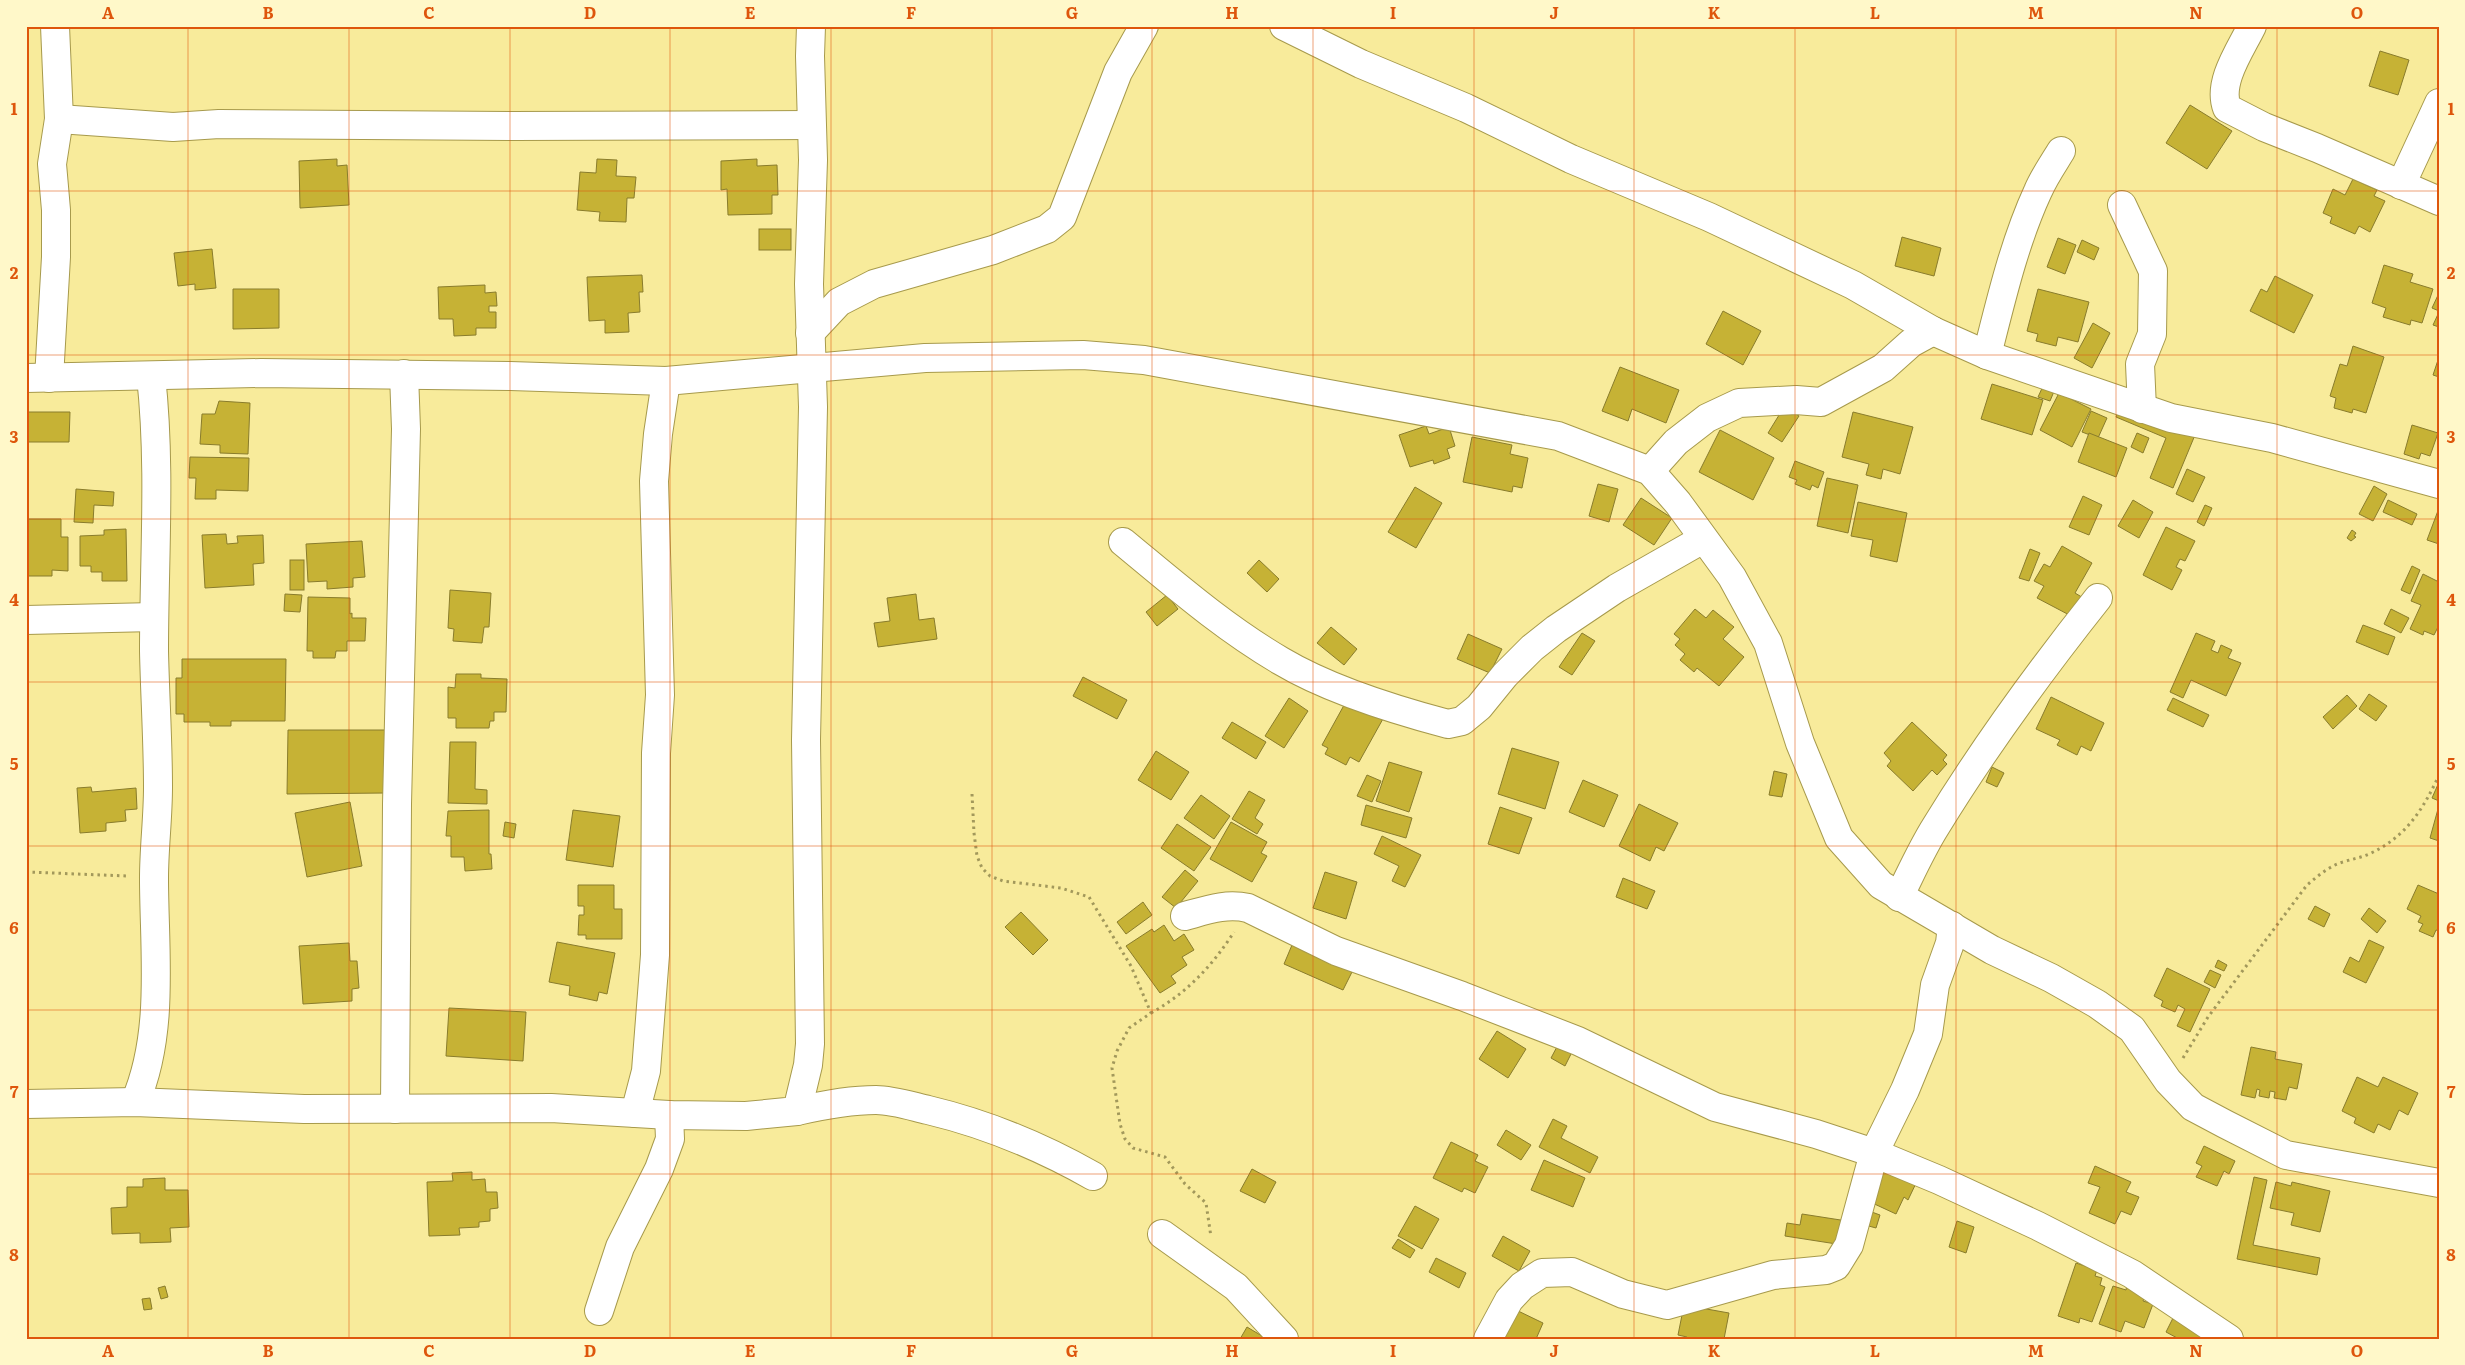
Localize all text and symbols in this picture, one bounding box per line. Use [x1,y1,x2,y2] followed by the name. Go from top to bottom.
[102,0,114,24] text: A
[262,0,274,24] text: B
[423,0,435,24] text: C
[584,0,596,24] text: D
[745,0,756,24] text: E
[906,0,916,24] text: F
[1066,0,1078,24] text: G
[1225,0,1239,24] text: H
[1390,0,1396,24] text: I
[1549,0,1559,24] text: J
[1708,0,1721,24] text: K
[1870,0,1880,24] text: L
[2028,0,2044,24] text: M
[2189,0,2203,24] text: N
[2351,0,2363,24] text: O
[11,96,18,120] text: 1
[2448,96,2455,120] text: 1
[10,260,19,284] text: 2
[2447,260,2456,284] text: 2
[10,424,19,448] text: 3
[2447,424,2456,448] text: 3
[9,587,19,611] text: 4
[2446,587,2456,611] text: 4
[10,751,19,775] text: 5
[2447,751,2456,775] text: 5
[9,915,19,939] text: 6
[2446,915,2456,939] text: 6
[10,1079,19,1103] text: 7
[2447,1079,2456,1103] text: 7
[9,1242,19,1266] text: 8
[2446,1242,2456,1266] text: 8
[102,1338,114,1362] text: A
[262,1338,274,1362] text: B
[423,1338,435,1362] text: C
[584,1338,596,1362] text: D
[745,1338,756,1362] text: E
[906,1338,916,1362] text: F
[1066,1338,1078,1362] text: G
[1225,1338,1239,1362] text: H
[1390,1338,1396,1362] text: I
[1549,1338,1559,1362] text: J
[1708,1338,1721,1362] text: K
[1870,1338,1880,1362] text: L
[2028,1338,2044,1362] text: M
[2189,1338,2203,1362] text: N
[2351,1338,2363,1362] text: O

